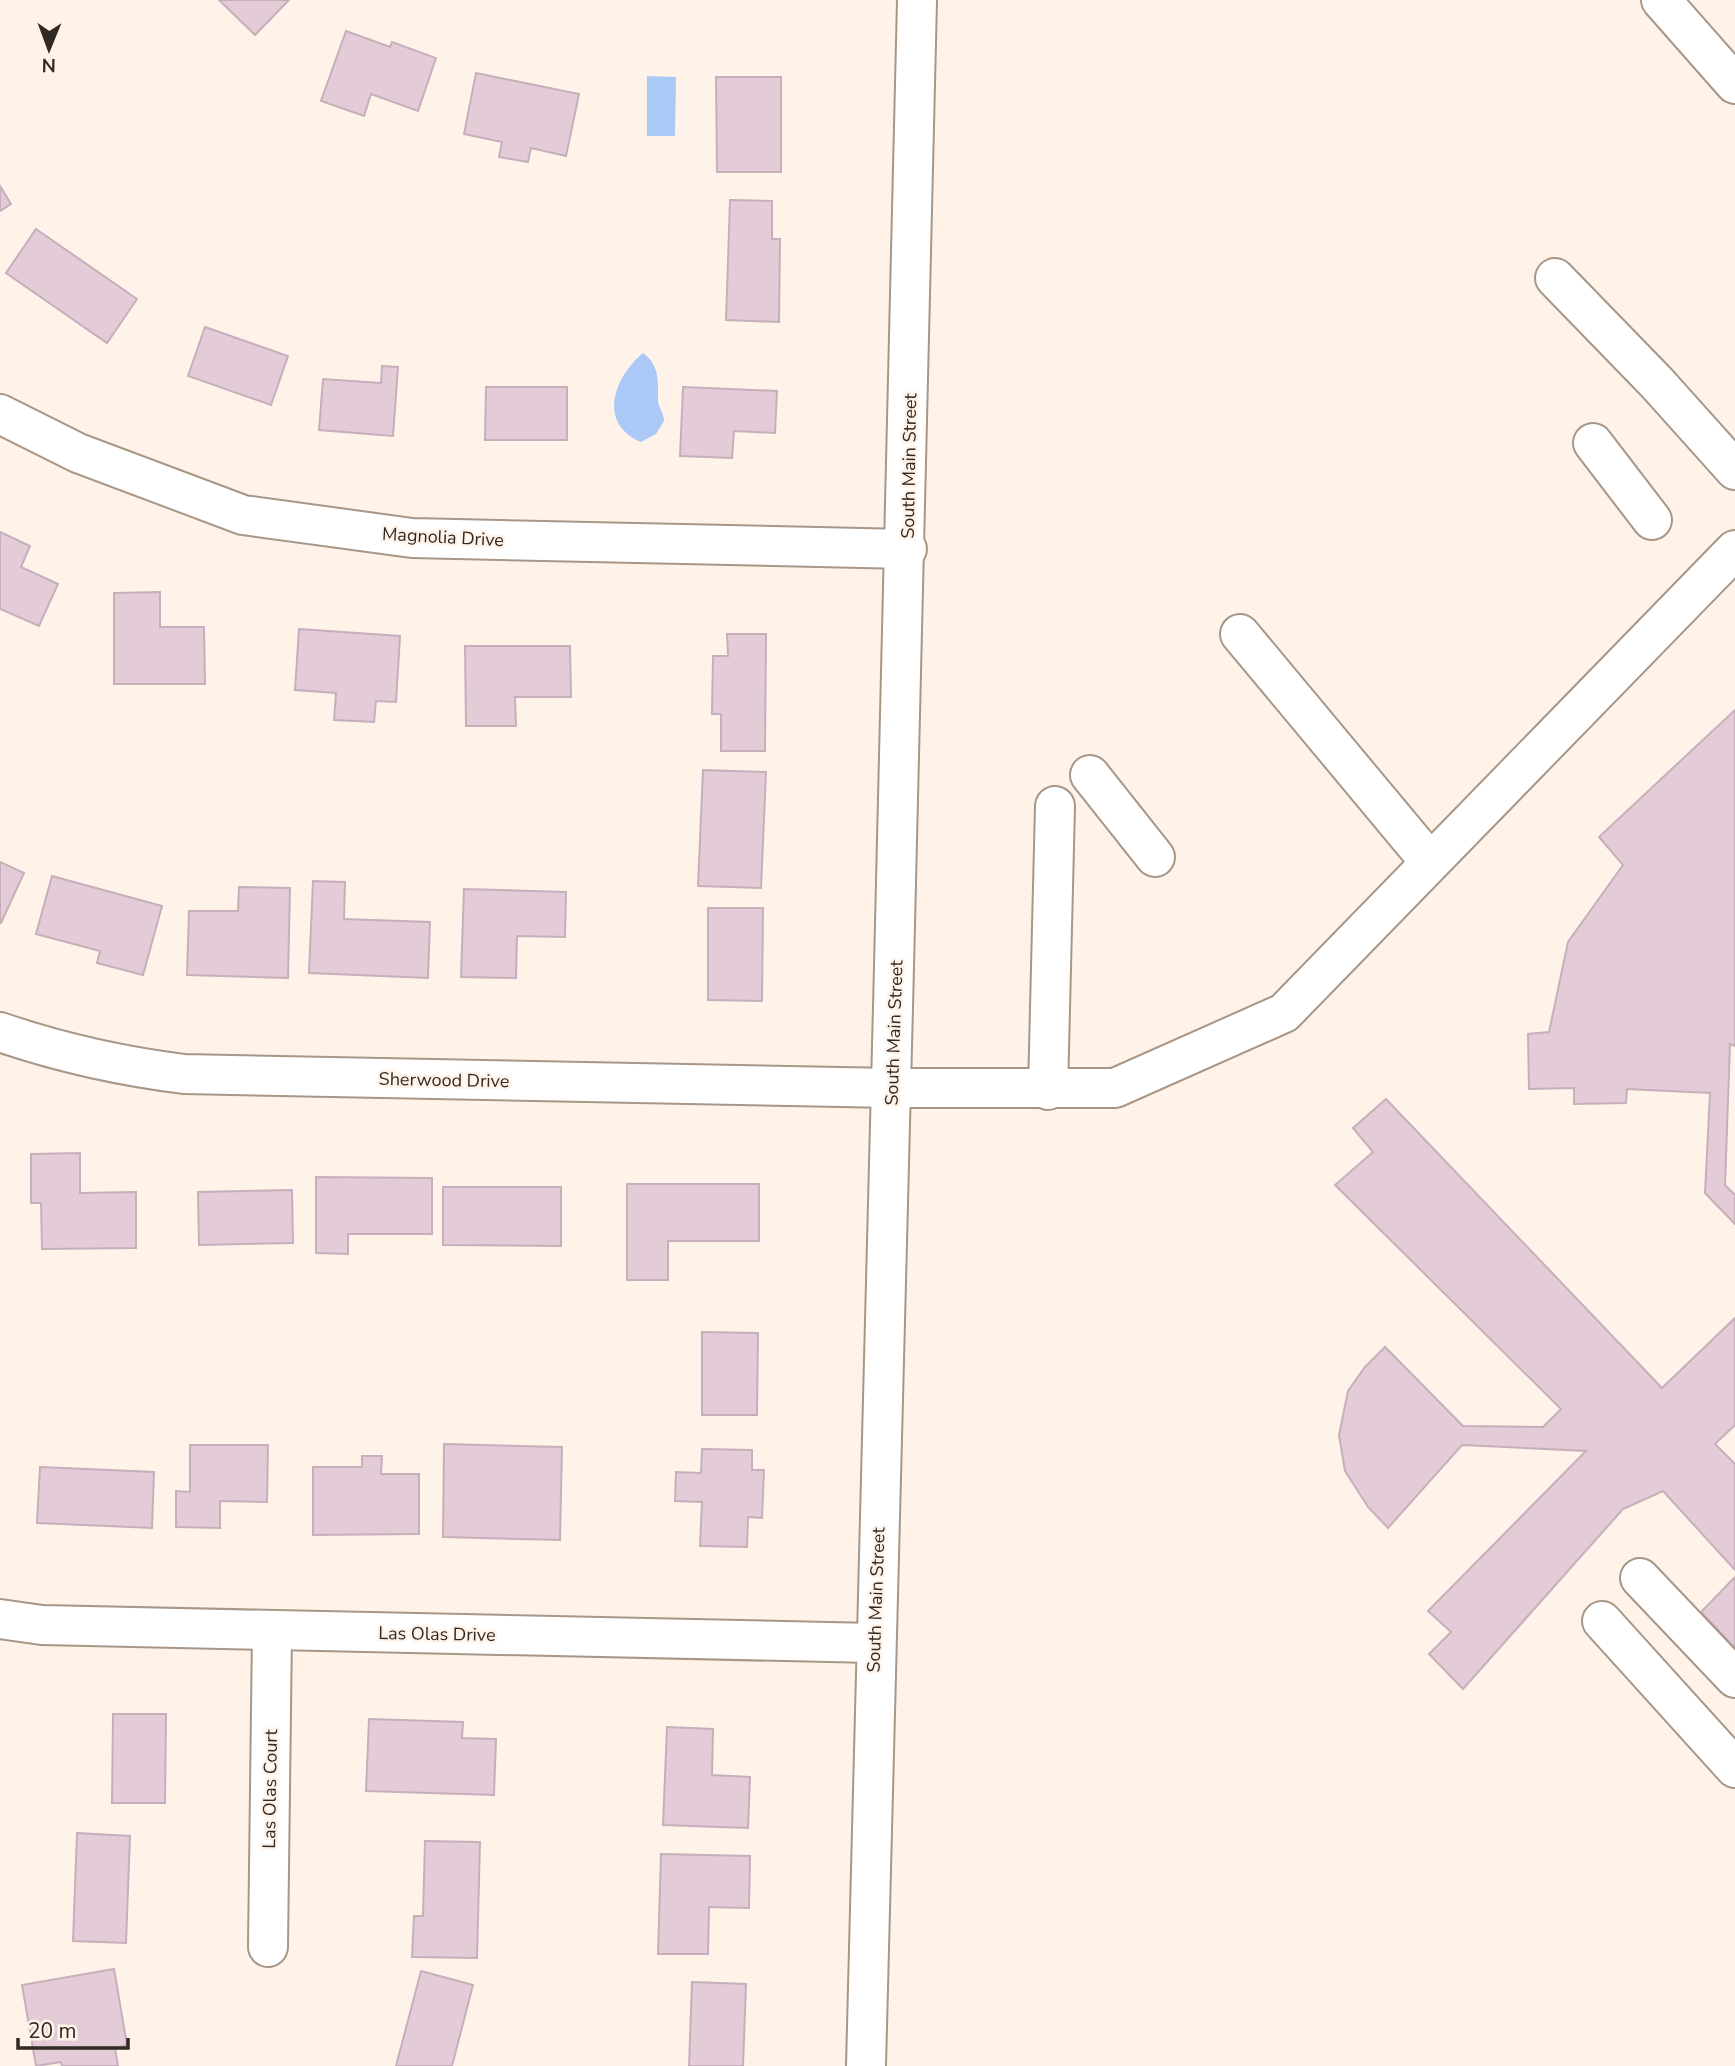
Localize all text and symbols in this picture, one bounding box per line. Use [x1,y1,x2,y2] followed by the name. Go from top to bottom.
[14,14,84,84] north arrow
[41,52,56,78] text: N
[896,392,922,539] street label: South Main Street
[381,522,505,552] street label: Magnolia Drive
[879,959,909,1106] street label: South Main Street
[378,1067,510,1093] street label: Sherwood Drive
[861,1526,891,1673] street label: South Main Street
[378,1621,496,1647] street label: Las Olas Drive
[257,1728,283,1849] street label: Las Olas Court
[18,2007,128,2050] scale bar
[28,2017,77,2045] text: 20 m

